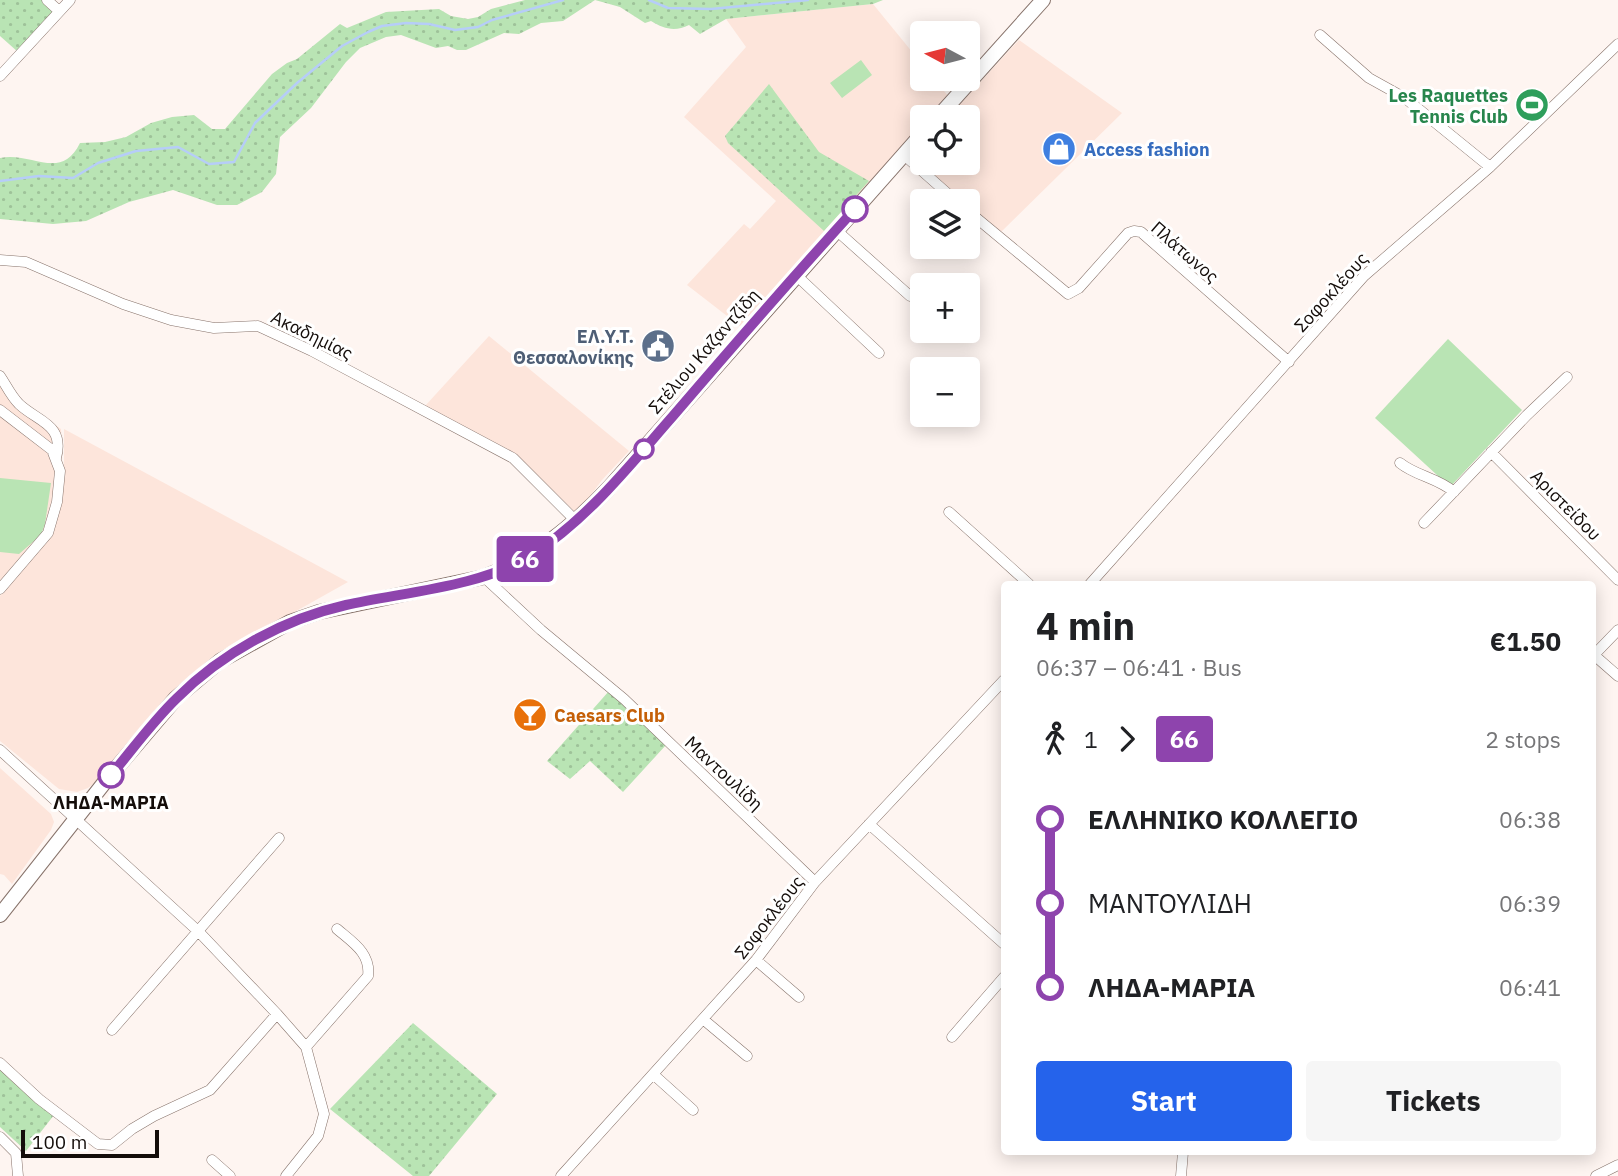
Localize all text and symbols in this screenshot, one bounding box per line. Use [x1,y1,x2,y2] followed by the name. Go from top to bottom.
[910,21,980,91] north arrow
[910,21,980,427] map controls
[1388,84,1508,128] place label: Les Raquettes Tennis Club
[1513,86,1551,124] sports icon: Les Raquettes Tennis Club
[910,105,980,175] button: locate
[1040,130,1078,168] shop icon: Access fashion
[1084,138,1210,161] place label: Access fashion
[910,189,980,259] button: layers
[842,196,868,222] unlabelled marker
[1146,216,1224,288] street label: Πλάτωνος
[1289,247,1373,337] street label: Σοφοκλέους
[910,273,980,343] button: +
[643,284,765,418] street label: Στέλιου Καζαντζίδη
[267,305,357,365] street label: Ακαδημίας
[513,325,634,369] place label: ΕΛ.Υ.Τ. Θεσσαλονίκης
[639,327,677,365] public building icon: ΕΛ.Υ.Τ. Θεσσαλονίκης
[910,357,980,427] button: −
[634,439,654,459] unlabelled marker
[1526,465,1606,545] street label: Αριστείδου
[494,536,556,582] line badge: 66
[511,543,539,575] text: 66
[1036,601,1135,650] text: 4 min
[1490,624,1561,658] text: €1.50
[1036,652,1242,682] text: 06:37 – 06:41 · Bus
[511,696,549,734] bar icon: Caesars Club
[554,704,665,727] place label: Caesars Club
[1036,720,1074,758] icon: walk
[1108,720,1146,758] icon: forward
[1170,723,1199,755] text: 66
[1084,724,1098,754] text: 1
[1485,724,1561,754] text: 2 stops
[680,731,768,815] street label: Μαντουλίδη
[98,762,124,788] marker: ΛΗΔΑ-ΜΑΡΙΑ
[53,791,169,814] place label: ΛΗΔΑ-ΜΑΡΙΑ
[1088,802,1358,836] text: ΕΛΛΗΝΙΚΟ ΚΟΛΛΕΓΙΟ
[1499,804,1561,834] text: 06:38
[729,871,809,963] street label: Σοφοκλέους
[1088,886,1252,920] text: ΜΑΝΤΟΥΛΙΔΗ
[1499,888,1561,918] text: 06:39
[1088,970,1255,1004] text: ΛΗΔΑ-ΜΑΡΙΑ
[1499,972,1561,1002] text: 06:41
[1036,1061,1292,1141] button: Start
[1306,1061,1561,1141] button: Tickets
[21,1127,159,1159] scale bar
[32,1130,87,1154] text: 100 m

